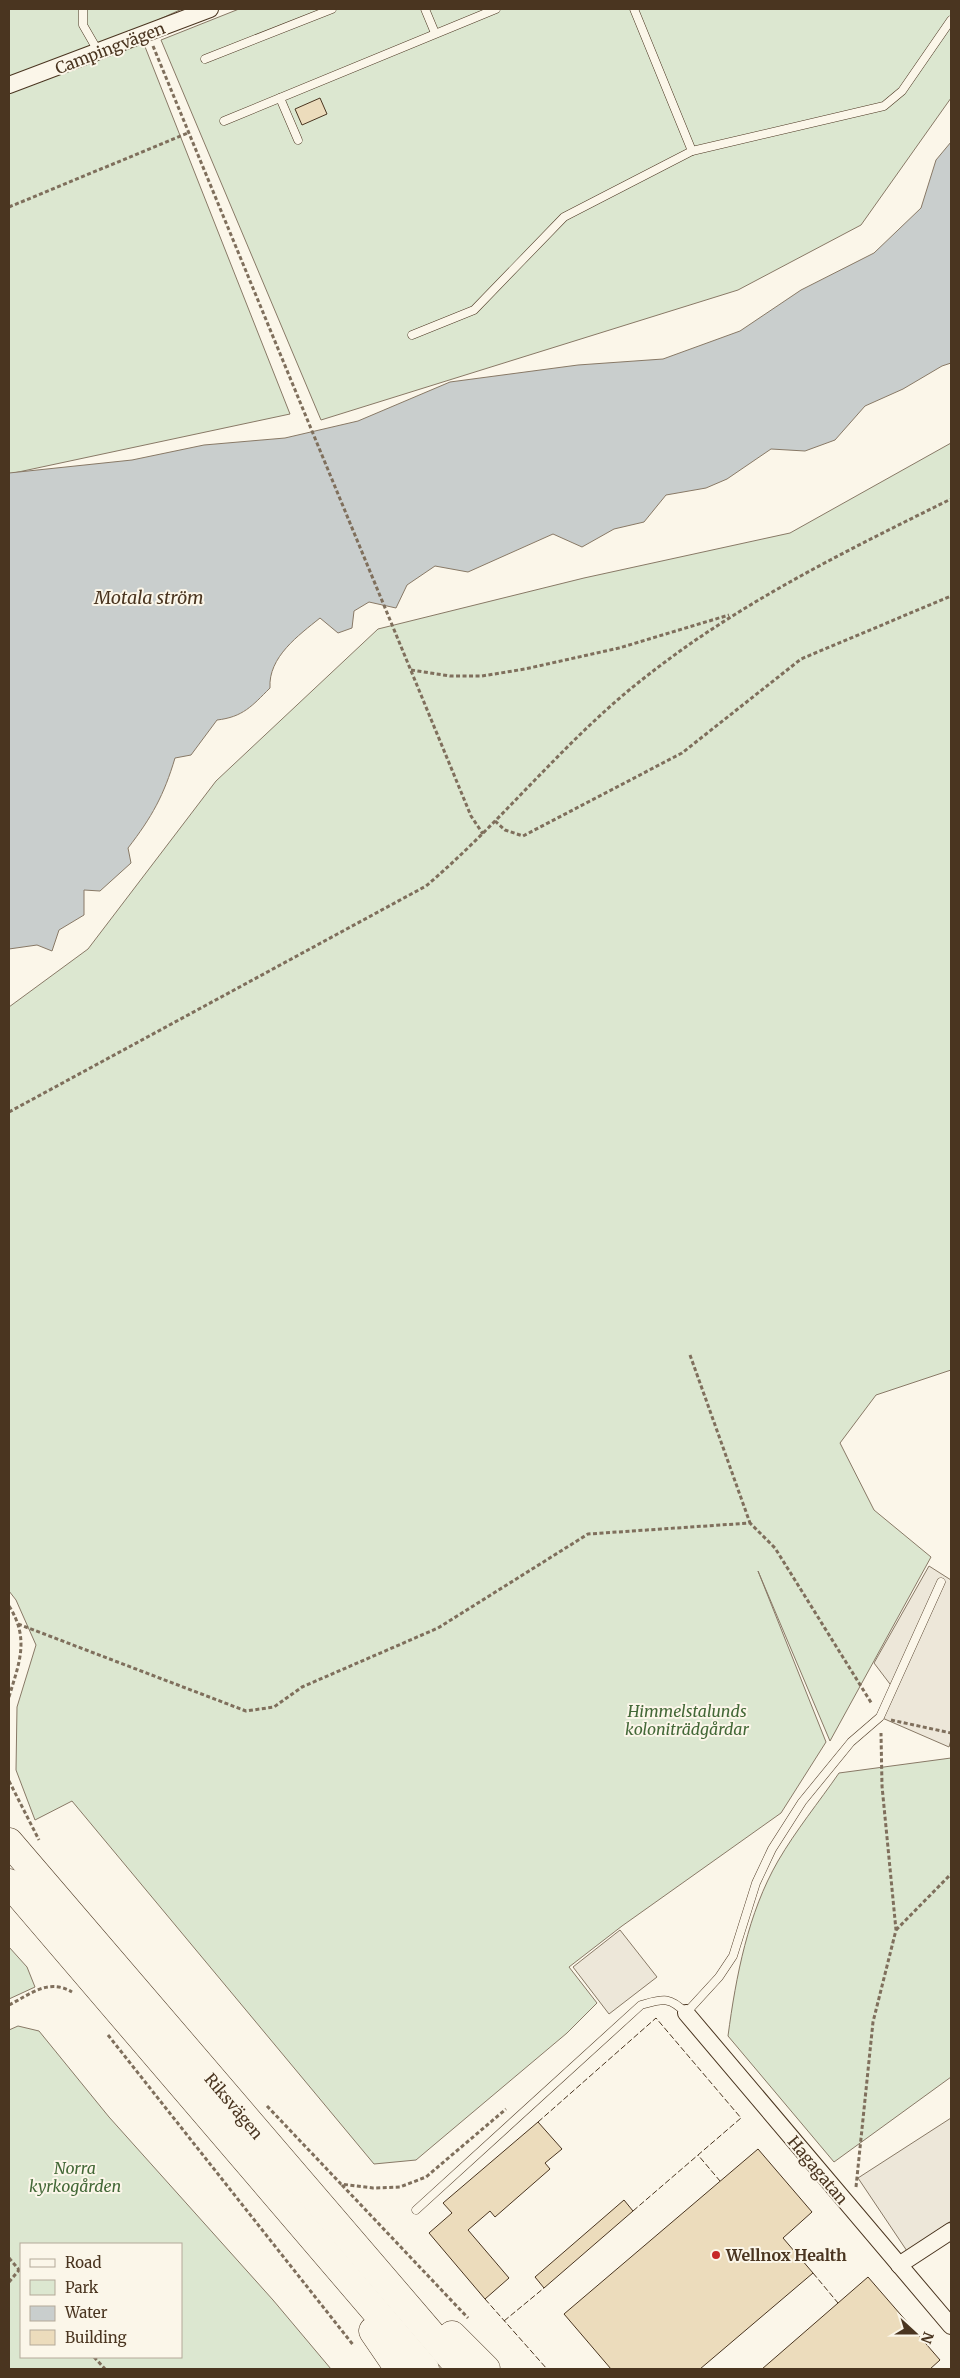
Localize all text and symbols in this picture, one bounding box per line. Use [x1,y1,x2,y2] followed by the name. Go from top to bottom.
[52,18,168,78] street label: Campingvägen
[93,586,204,609] water label: Motala ström
[625,1701,750,1739] park label: Himmelstalunds koloniträdgårdar
[201,2069,268,2143] street label: Riksvägen
[784,2132,853,2209] street label: Hagagatan
[29,2158,121,2196] park label: Norra kyrkogården
[20,2243,182,2358] legend
[725,2245,847,2265] place label: Wellnox Health
[710,2249,722,2261] marker: Wellnox Health
[65,2253,101,2272] text: Road
[65,2278,99,2297] text: Park
[64,2303,108,2322] text: Water
[890,2308,940,2358] north arrow
[65,2328,127,2347] text: Building
[917,2329,938,2346] text: N

